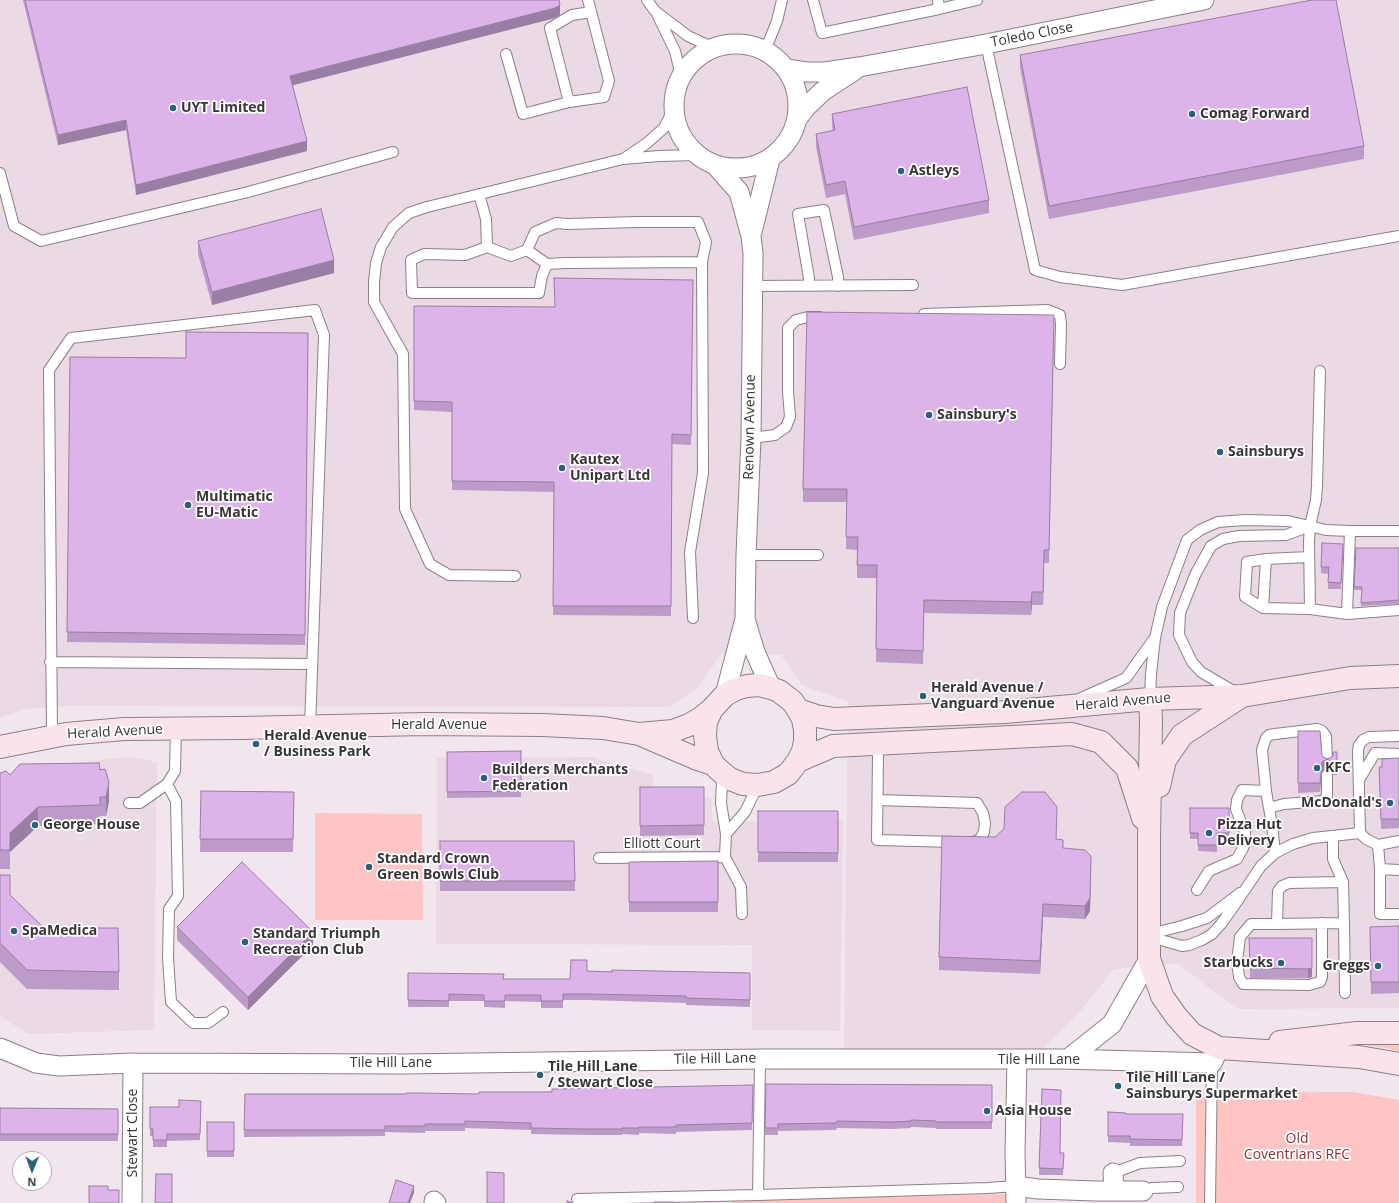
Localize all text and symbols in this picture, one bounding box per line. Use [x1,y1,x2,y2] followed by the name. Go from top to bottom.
[989,19,1075,51] street label: Toledo Close
[181,100,265,116] place label: UYT Limited
[168,103,178,113] marker: UYT Limited
[1200,106,1310,122] place label: Comag Forward
[1187,109,1197,119] marker: Comag Forward
[909,163,959,179] place label: Astleys
[896,166,906,176] marker: Astleys
[741,374,759,480] street label: Renown Avenue
[937,407,1017,423] place label: Sainsbury's
[924,410,934,420] marker: Sainsbury's
[1228,444,1304,460] place label: Sainsburys
[1215,447,1225,457] marker: Sainsburys
[570,452,650,484] place label: Kautex Unipart Ltd
[557,463,567,473] marker: Kautex Unipart Ltd
[196,489,273,522] place label: Multimatic EU-Matic
[183,500,193,510] marker: Multimatic EU-Matic
[931,680,1055,712] place label: Herald Avenue / Vanguard Avenue
[1074,689,1172,715] street label: Herald Avenue
[918,691,928,701] marker: Herald Avenue / Vanguard Avenue
[391,717,487,733] street label: Herald Avenue
[67,721,163,743] street label: Herald Avenue
[264,728,371,760] place label: Herald Avenue / Business Park
[251,739,261,749] marker: Herald Avenue / Business Park
[1325,760,1351,776] place label: KFC
[492,762,628,794] place label: Builders Merchants Federation
[1312,763,1322,773] marker: KFC
[479,773,489,783] marker: Builders Merchants Federation
[1301,795,1382,811] place label: McDonald's
[1385,798,1395,808] marker: McDonald's
[43,817,140,833] place label: George House
[1217,817,1282,850] place label: Pizza Hut Delivery
[30,820,40,830] marker: George House
[1204,828,1214,838] marker: Pizza Hut Delivery
[624,836,700,852] street label: Elliott Court
[377,851,499,884] place label: Standard Crown Green Bowls Club
[364,862,374,872] marker: Standard Crown Green Bowls Club
[22,923,97,939] place label: SpaMedica
[9,926,19,936] marker: SpaMedica
[253,926,380,958] place label: Standard Triumph Recreation Club
[240,937,250,947] marker: Standard Triumph Recreation Club
[1203,955,1273,971] place label: Starbucks
[1276,958,1286,968] marker: Starbucks
[1322,958,1370,974] place label: Greggs
[1373,961,1383,971] marker: Greggs
[674,1050,756,1068] street label: Tile Hill Lane
[998,1052,1080,1068] street label: Tile Hill Lane
[350,1055,432,1071] street label: Tile Hill Lane
[548,1059,653,1092] place label: Tile Hill Lane / Stewart Close
[535,1070,545,1080] marker: Tile Hill Lane / Stewart Close
[1126,1070,1298,1102] place label: Tile Hill Lane / Sainsburys Supermarket
[1113,1081,1123,1091] marker: Tile Hill Lane / Sainsburys Supermarket
[125,1089,141,1177] street label: Stewart Close
[995,1103,1072,1119] place label: Asia House
[982,1106,992,1116] marker: Asia House
[1244,1131,1350,1164] park label: Old Coventrians RFC
[12,1151,52,1191] north arrow
[27,1175,36,1190] text: N

